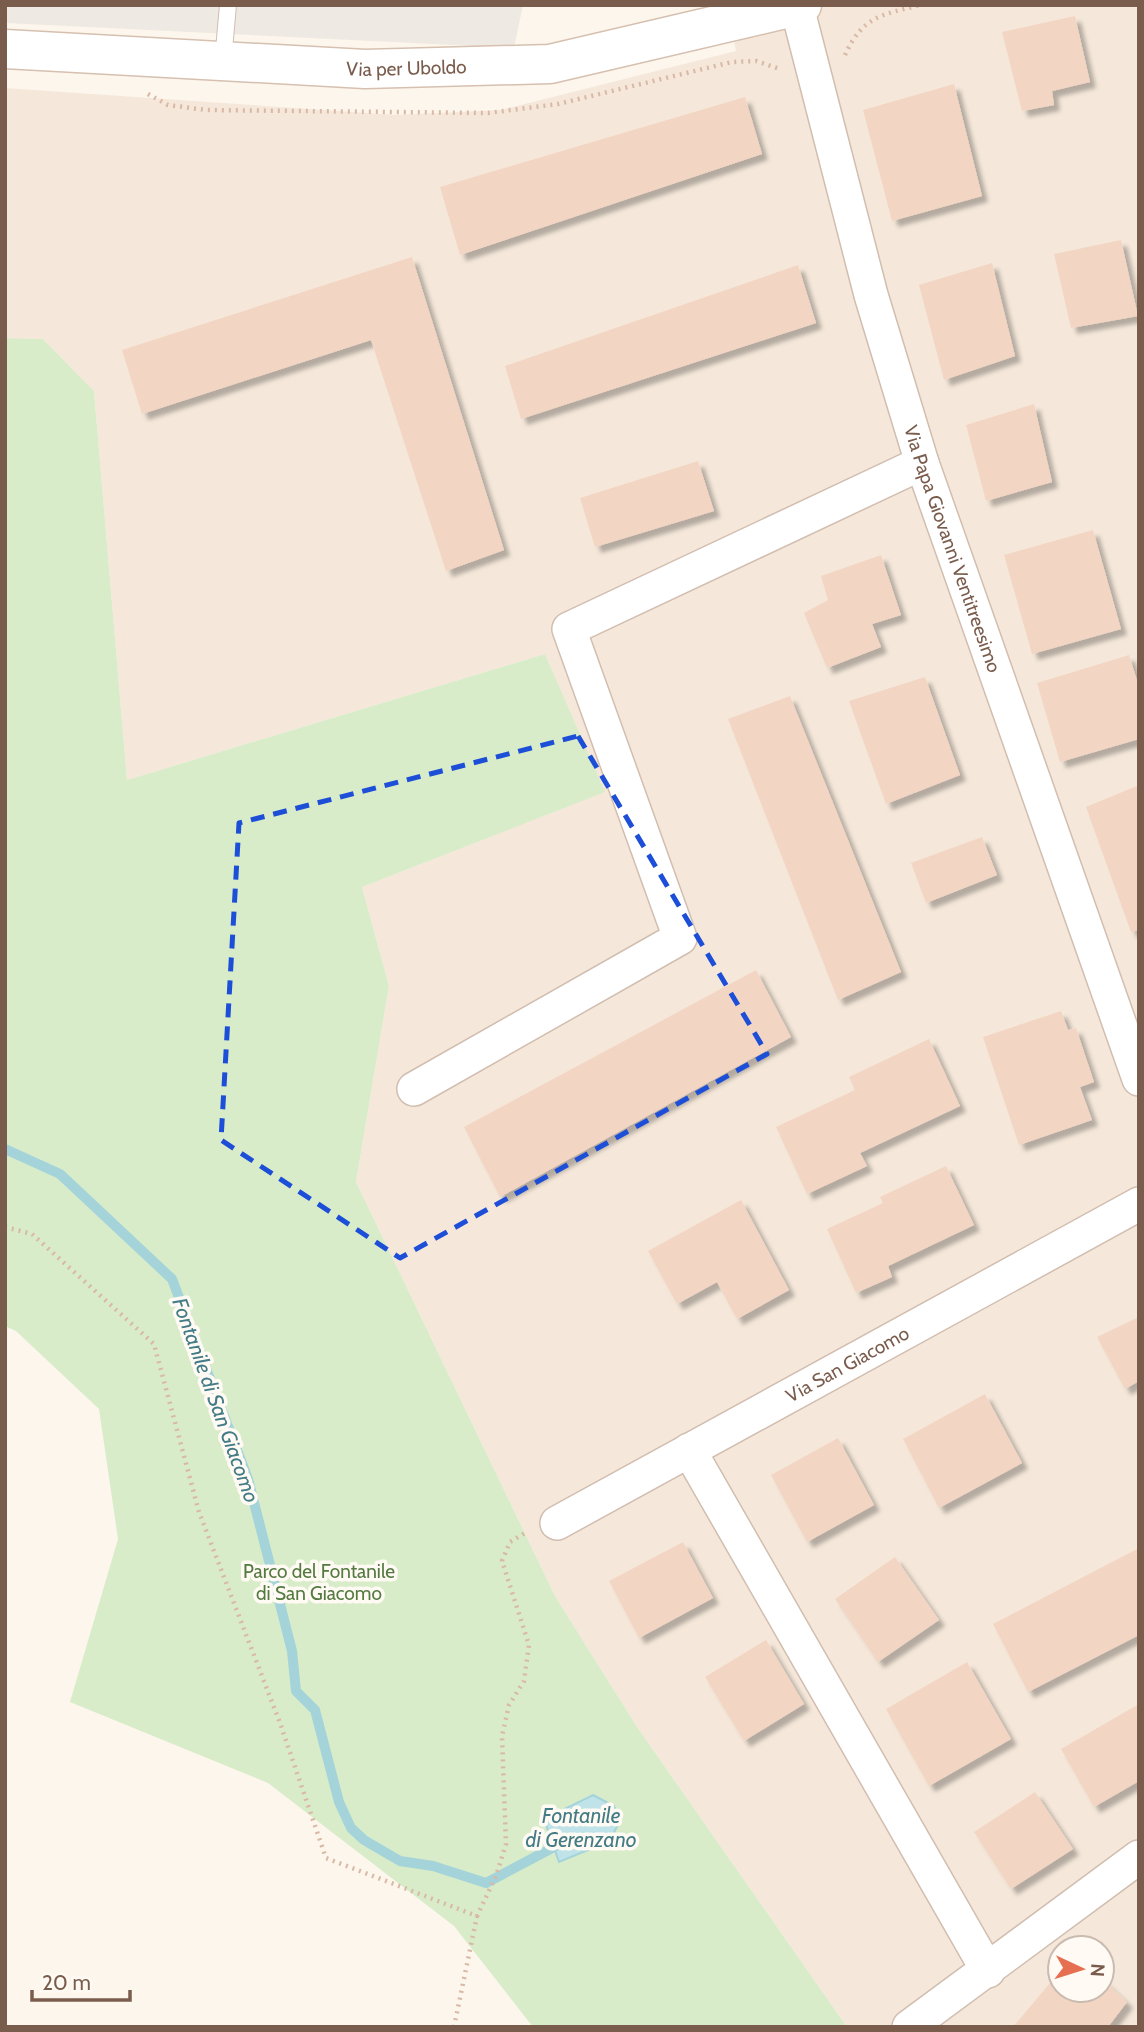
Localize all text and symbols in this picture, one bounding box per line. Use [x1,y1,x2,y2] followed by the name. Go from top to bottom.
[346,55,467,81] street label: Via per Uboldo
[900,422,1006,675] street label: Via Papa Giovanni Ventitreesimo
[167,1294,265,1506] water label: Fontanile di San Giacomo
[782,1321,913,1407] street label: Via San Giacomo
[243,1560,395,1605] park label: Parco del Fontanile di San Giacomo
[525,1803,637,1852] water label: Fontanile di Gerenzano
[1046,1934,1116,2004] north arrow
[32,1958,130,2002] scale bar
[1086,1963,1109,1978] text: N
[42,1970,91,1995] text: 20 m

